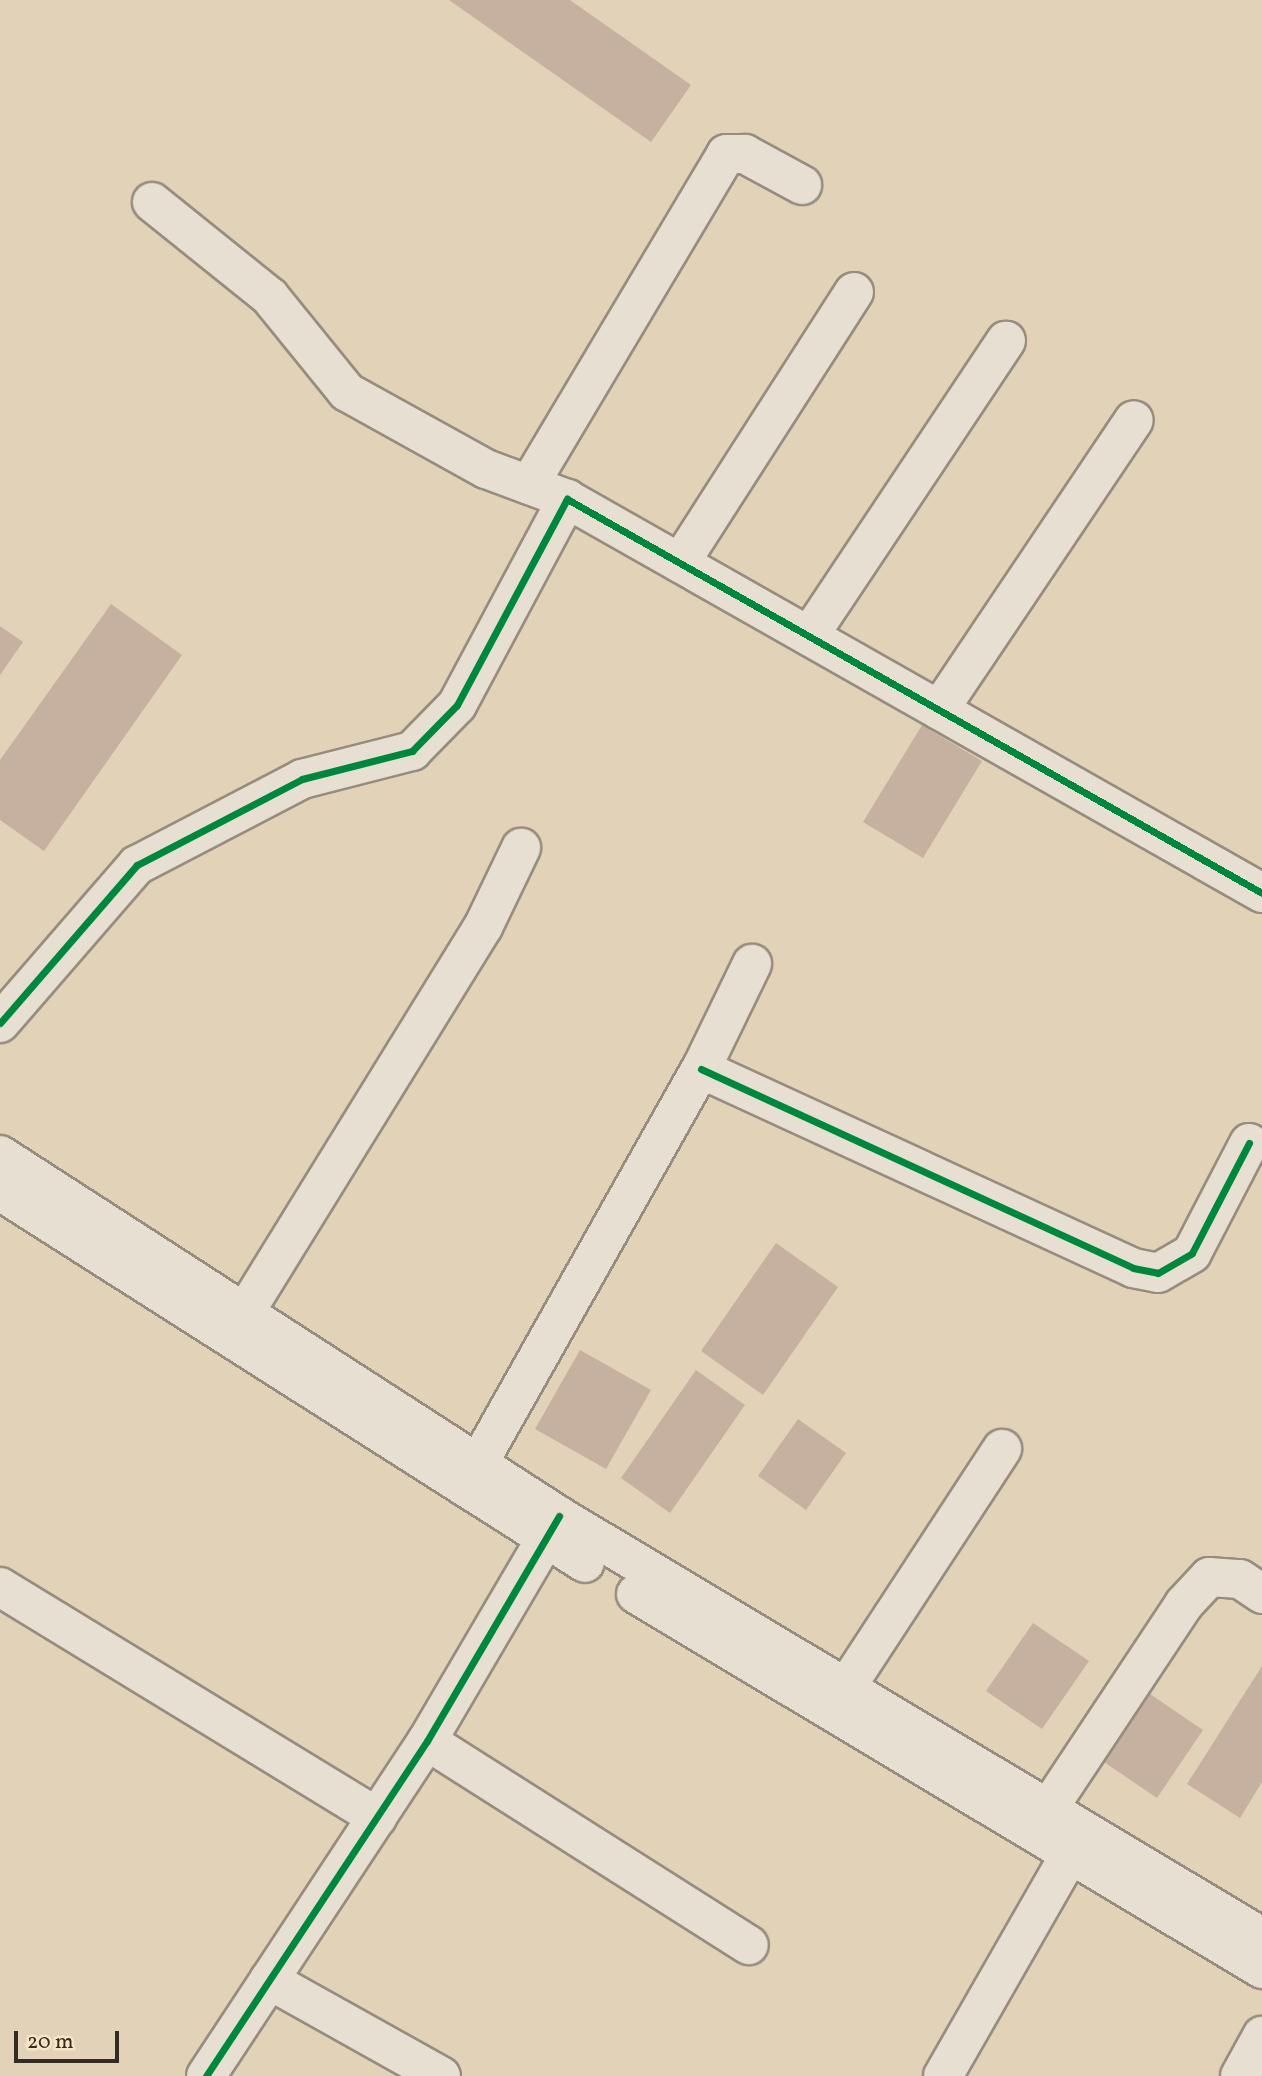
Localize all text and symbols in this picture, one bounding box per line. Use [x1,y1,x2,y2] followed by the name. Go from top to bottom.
[18,2016,122,2060] scale bar
[27,2028,73,2057] text: 20 m

